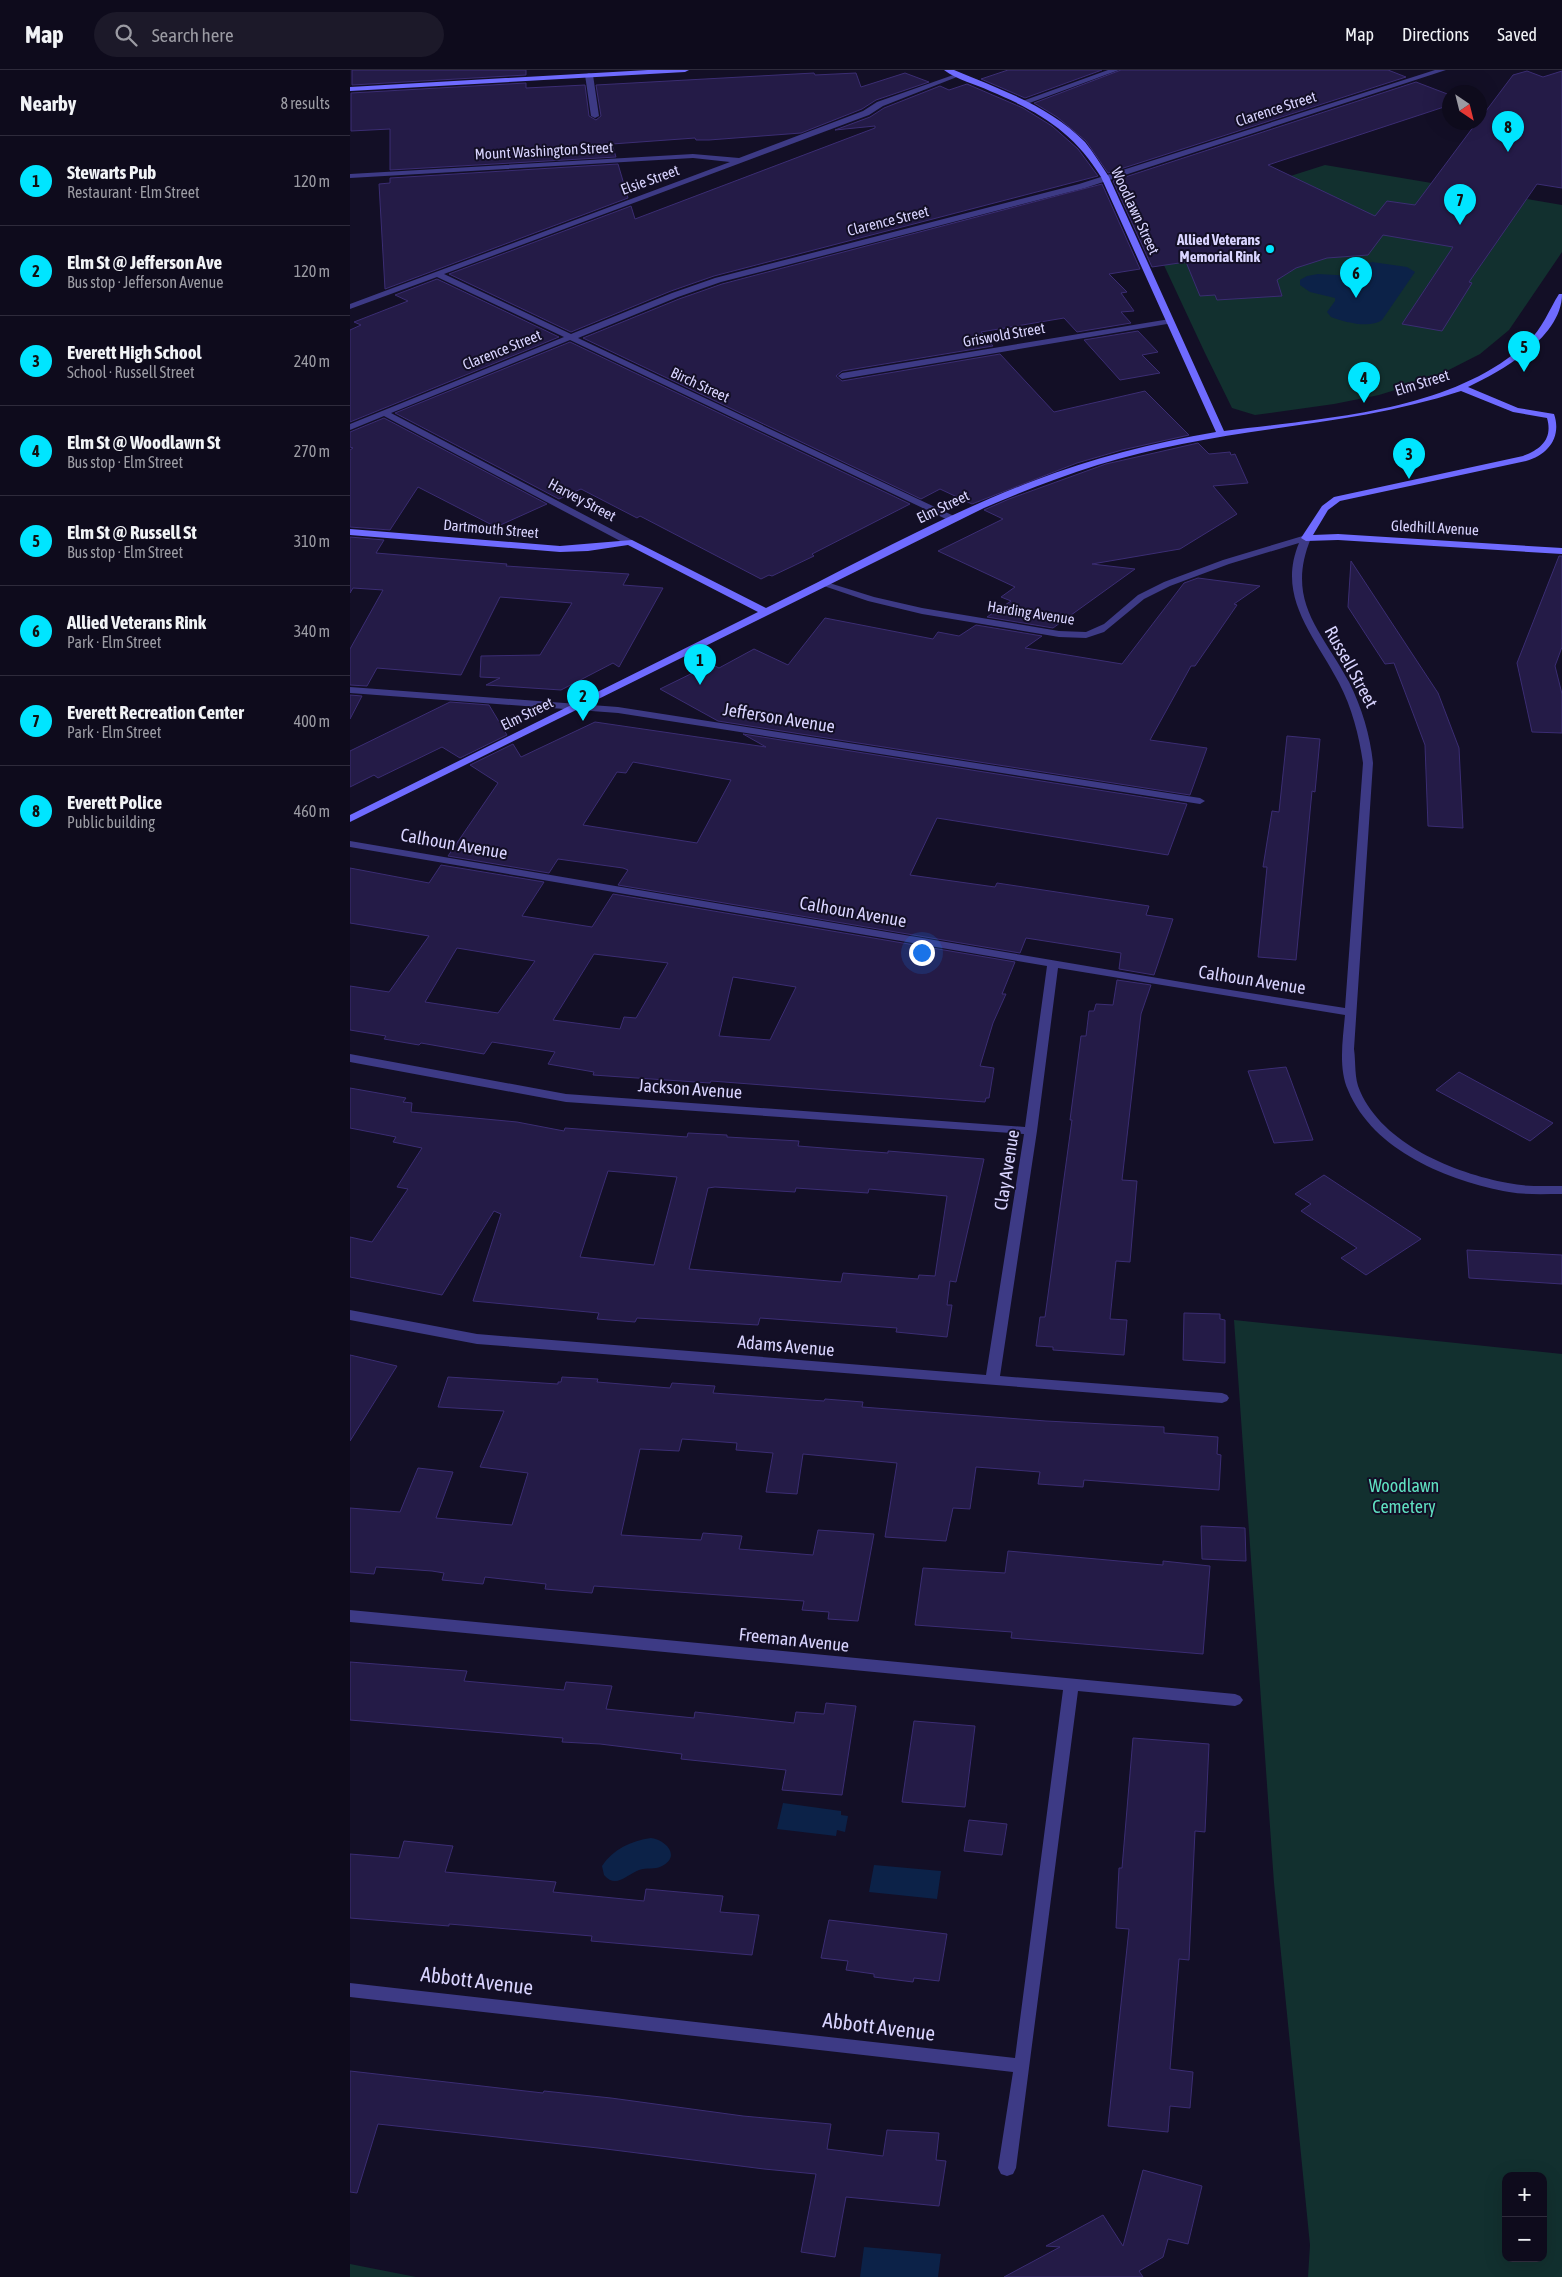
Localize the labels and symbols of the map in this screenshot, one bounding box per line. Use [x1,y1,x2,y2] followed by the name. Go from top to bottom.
[1442,85,1487,130] north arrow
[1233,88,1318,130] street label: Clarence Street
[1492,111,1524,152] pin: 8
[474,138,614,163] street label: Mount Washington Street
[618,161,681,198] street label: Elsie Street
[1108,165,1163,257] street label: Woodlawn Street
[1444,184,1476,225] pin: 7
[845,202,930,239] street label: Clarence Street
[1176,231,1261,265] place label: Allied Veterans Memorial Rink
[1264,243,1276,255] marker: Allied Veterans Memorial Rink
[1340,257,1372,298] pin: 6
[962,319,1046,350] street label: Griswold Street
[460,326,544,373] street label: Clarence Street
[1508,331,1540,372] pin: 5
[1348,362,1380,403] pin: 4
[668,364,732,406] street label: Birch Street
[1393,366,1451,399] street label: Elm Street
[1393,438,1425,479] pin: 3
[546,475,619,524] street label: Harvey Street
[914,487,972,526] street label: Elm Street
[443,516,539,541] street label: Dartmouth Street
[1391,517,1480,538] street label: Gledhill Avenue
[986,597,1076,628] street label: Harding Avenue
[1320,622,1382,711] street label: Russell Street
[684,644,716,685] pin: 1
[567,680,599,721] pin: 2
[498,694,556,733] street label: Elm Street
[722,698,837,737] street label: Jefferson Avenue
[399,824,509,863] street label: Calhoun Avenue
[798,892,908,931] street label: Calhoun Avenue
[909,940,935,966] your location
[1197,961,1307,998] street label: Calhoun Avenue
[637,1074,743,1103] street label: Jackson Avenue
[990,1128,1023,1212] street label: Clay Avenue
[737,1331,835,1360] street label: Adams Avenue
[1369,1475,1439,1517] park label: Woodlawn Cemetery
[738,1623,850,1656] street label: Freeman Avenue
[419,1961,535,1999] street label: Abbott Avenue
[821,2007,937,2045] street label: Abbott Avenue

